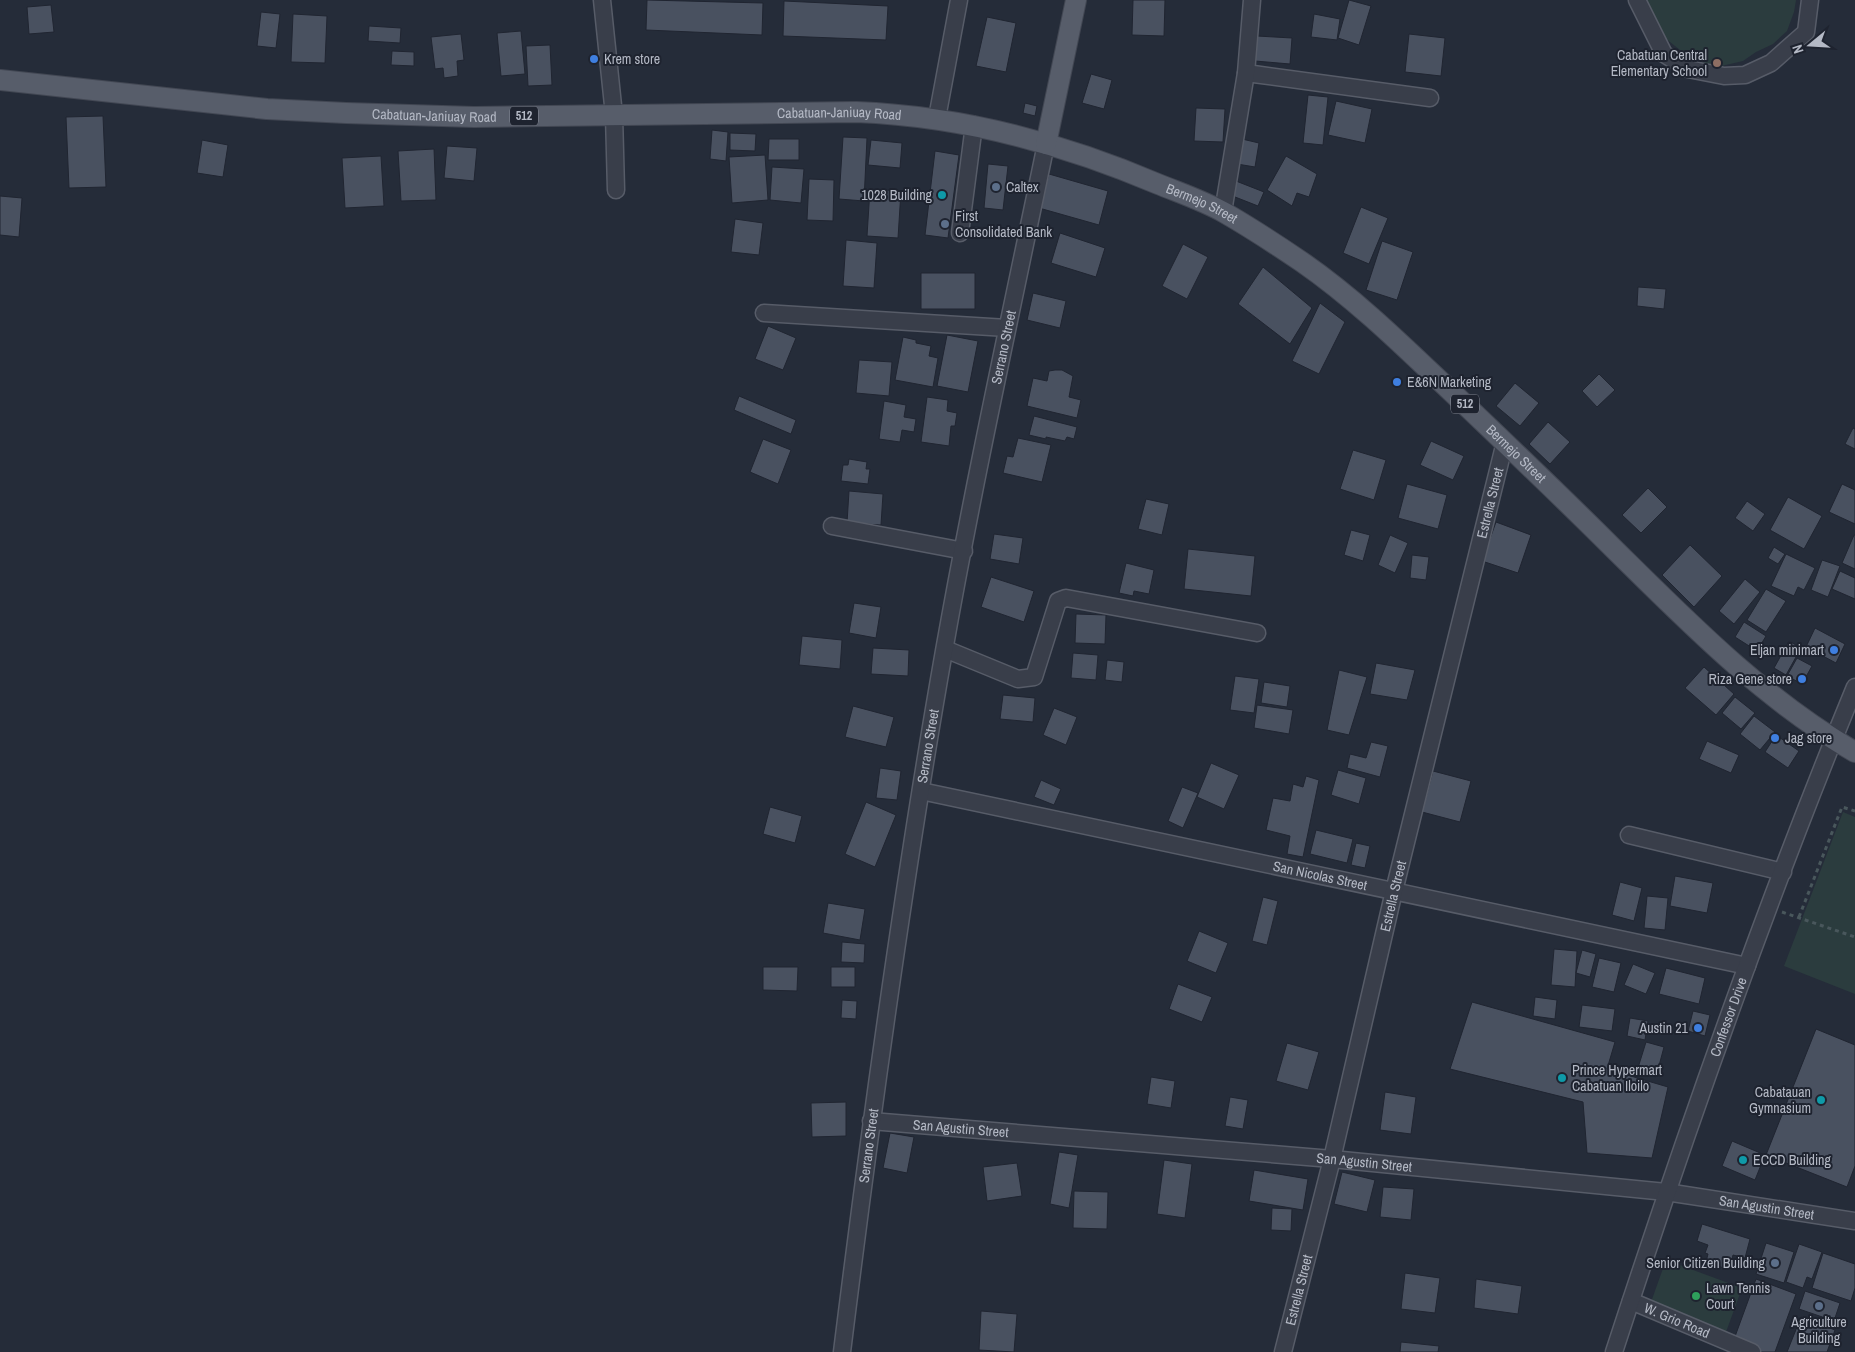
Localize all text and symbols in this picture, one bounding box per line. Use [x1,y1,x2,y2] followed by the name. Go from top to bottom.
[1785,20,1835,70] north arrow
[1788,42,1807,56] text: N
[1611,46,1707,80] place label: Cabatuan Central Elementary School
[604,50,660,68] place label: Krem store
[588,53,600,65] marker: Krem store
[1711,57,1723,69] marker: Cabatuan Central Elementary School
[777,103,902,124] street label: Cabatuan-Janiuay Road
[372,105,497,126] street label: Cabatuan-Janiuay Road
[510,106,538,125] road number: 512
[1006,178,1039,196] place label: Caltex
[1164,179,1241,227] street label: Bermejo Street
[990,181,1002,193] marker: Caltex
[861,186,933,204] place label: 1028 Building
[936,189,948,201] marker: 1028 Building
[955,207,1052,241] place label: First Consolidated Bank
[939,218,951,230] marker: First Consolidated Bank
[987,309,1020,386] street label: Serrano Street
[1407,373,1492,391] place label: E&6N Marketing
[1391,376,1403,388] marker: E&6N Marketing
[1451,394,1479,414] road number: 512
[1482,421,1550,487] street label: Bermejo Street
[1473,466,1507,540] street label: Estrella Street
[1750,641,1824,659] place label: Eljan minimart
[1828,644,1840,656] marker: Eljan minimart
[1708,670,1792,688] place label: Riza Gene store
[1796,673,1808,685] marker: Riza Gene store
[913,708,943,784] street label: Serrano Street
[1785,729,1832,747] place label: Jag store
[1769,732,1781,744] marker: Jag store
[1271,857,1369,894] street label: San Nicolas Street
[1376,859,1410,933] street label: Estrella Street
[1706,975,1751,1059] street label: Confessor Drive
[1638,1019,1689,1037] place label: Austin 21
[1692,1022,1704,1034] marker: Austin 21
[1572,1061,1662,1095] place label: Prince Hypermart Cabatuan Iloilo
[1556,1072,1568,1084] marker: Prince Hypermart Cabatuan Iloilo
[1749,1083,1811,1117] place label: Cabatauan Gymnasium
[1815,1094,1827,1106] marker: Cabatauan Gymnasium
[855,1107,882,1184] street label: Serrano Street
[912,1115,1009,1141] street label: San Agustin Street
[1316,1149,1413,1176] street label: San Agustin Street
[1753,1151,1831,1169] place label: ECCD Building
[1737,1154,1749,1166] marker: ECCD Building
[1718,1191,1815,1224] street label: San Agustin Street
[1281,1253,1316,1327] street label: Estrella Street
[1646,1254,1766,1272] place label: Senior Citizen Building
[1769,1257,1781,1269] marker: Senior Citizen Building
[1706,1279,1771,1313] place label: Lawn Tennis Court
[1690,1290,1702,1302] marker: Lawn Tennis Court
[1641,1299,1713,1342] street label: W. Grio Road
[1813,1300,1825,1312] marker: Agriculture Building
[1790,1313,1847,1347] place label: Agriculture Building

